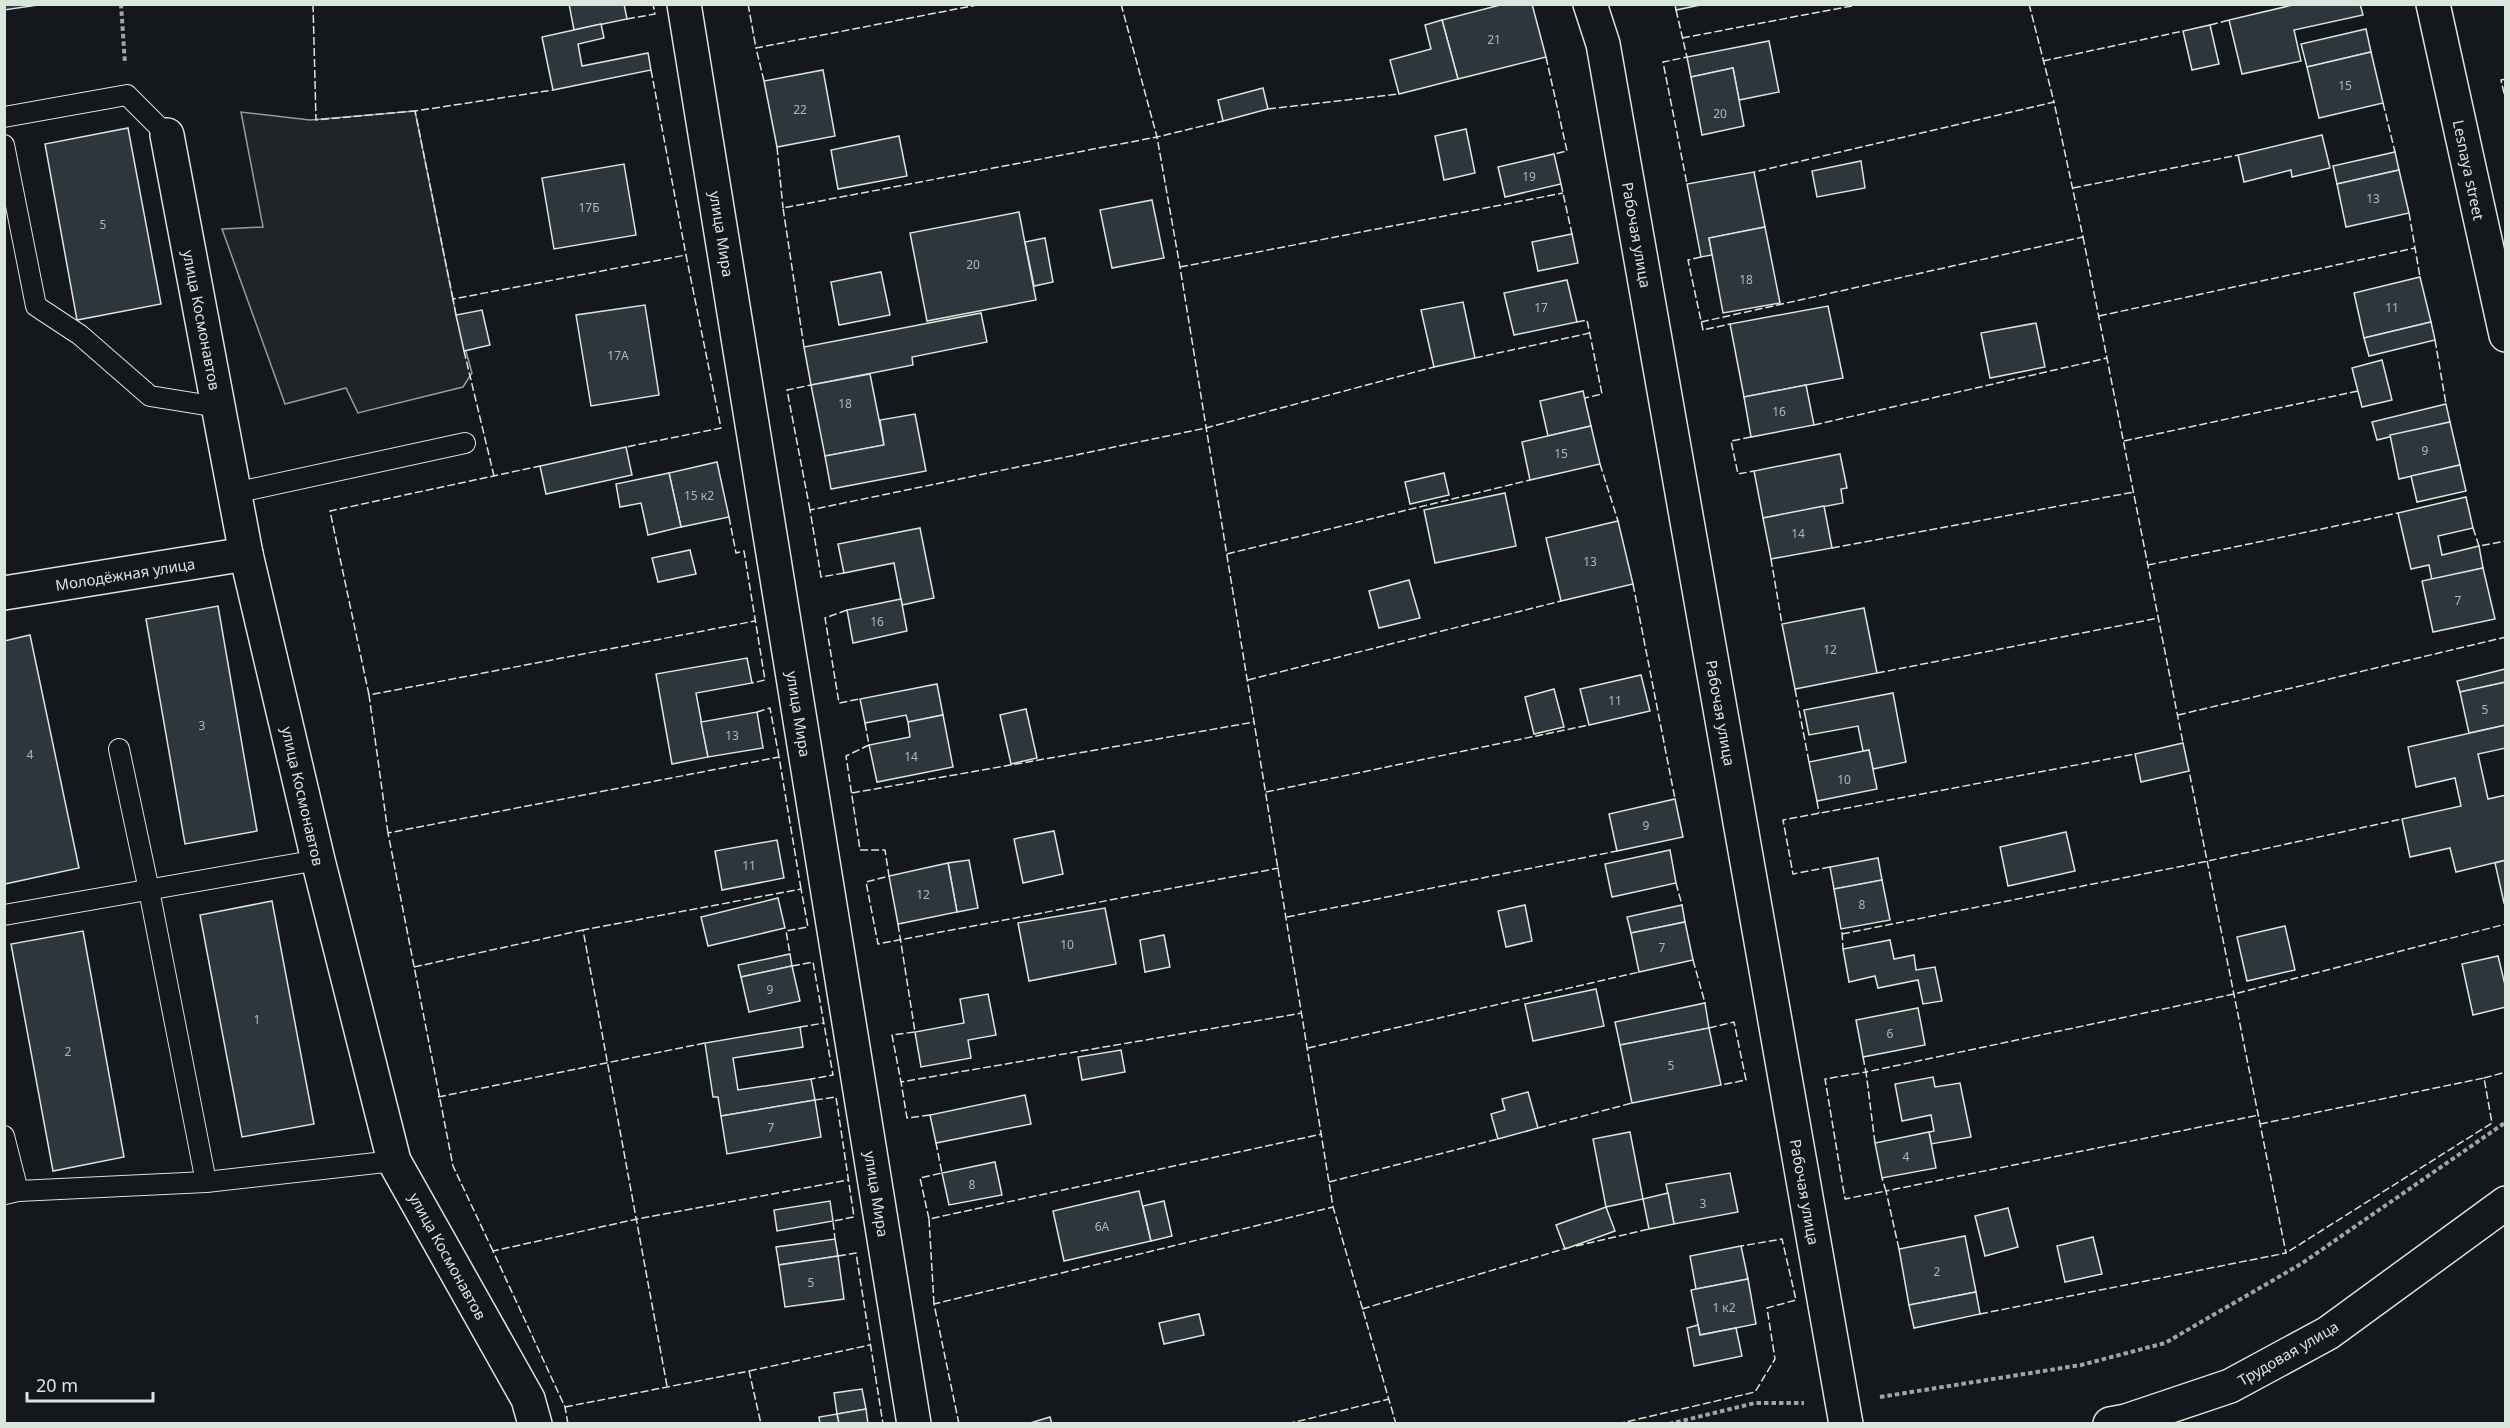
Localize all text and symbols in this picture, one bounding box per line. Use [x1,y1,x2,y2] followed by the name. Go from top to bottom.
[1487,31,1501,48] house number: 21
[2338,77,2352,94] house number: 15
[793,101,807,118] house number: 22
[1713,105,1727,122] house number: 20
[2449,118,2490,223] street label: Lesnaya street
[1522,168,1536,185] house number: 19
[1618,181,1656,289] street label: Рабочая улица
[705,190,739,278] street label: улица Мира
[2366,190,2380,207] house number: 13
[578,199,600,216] house number: 17Б
[100,216,107,233] house number: 5
[179,248,225,392] street label: улица Космонавтов
[966,256,980,273] house number: 20
[1739,271,1753,288] house number: 18
[1534,299,1548,316] house number: 17
[2385,299,2399,316] house number: 11
[607,347,629,364] house number: 17А
[838,395,852,412] house number: 18
[1772,403,1786,420] house number: 16
[2422,442,2429,459] house number: 9
[1554,445,1568,462] house number: 15
[684,487,714,504] house number: 15 к2
[1791,525,1805,542] house number: 14
[54,553,196,595] street label: Молодёжная улица
[1583,553,1597,570] house number: 13
[2455,592,2462,609] house number: 7
[870,613,884,630] house number: 16
[1823,641,1837,658] house number: 12
[1702,659,1740,767] street label: Рабочая улица
[782,670,816,758] street label: улица Мира
[1608,692,1622,709] house number: 11
[2482,701,2489,718] house number: 5
[199,717,206,734] house number: 3
[277,724,329,868] street label: улица Космонавтов
[725,727,739,744] house number: 13
[27,746,34,763] house number: 4
[904,748,918,765] house number: 14
[1837,771,1851,788] house number: 10
[1643,817,1650,834] house number: 9
[742,857,756,874] house number: 11
[916,886,930,903] house number: 12
[1859,896,1866,913] house number: 8
[1060,936,1074,953] house number: 10
[1659,939,1666,956] house number: 7
[767,981,774,998] house number: 9
[254,1011,260,1028] house number: 1
[1887,1025,1894,1042] house number: 6
[65,1043,72,1060] house number: 2
[1668,1057,1675,1074] house number: 5
[768,1119,775,1136] house number: 7
[1786,1138,1824,1246] street label: Рабочая улица
[1903,1148,1910,1165] house number: 4
[860,1150,894,1238] street label: улица Мира
[969,1176,976,1193] house number: 8
[405,1189,491,1323] street label: улица Космонавтов
[1700,1195,1707,1212] house number: 3
[1095,1218,1110,1235] house number: 6А
[1934,1263,1941,1280] house number: 2
[808,1274,815,1291] house number: 5
[1712,1299,1736,1316] house number: 1 к2
[2234,1316,2342,1390] street label: Трудовая улица
[27,1365,153,1403] scale bar
[36,1373,78,1397] text: 20 m

